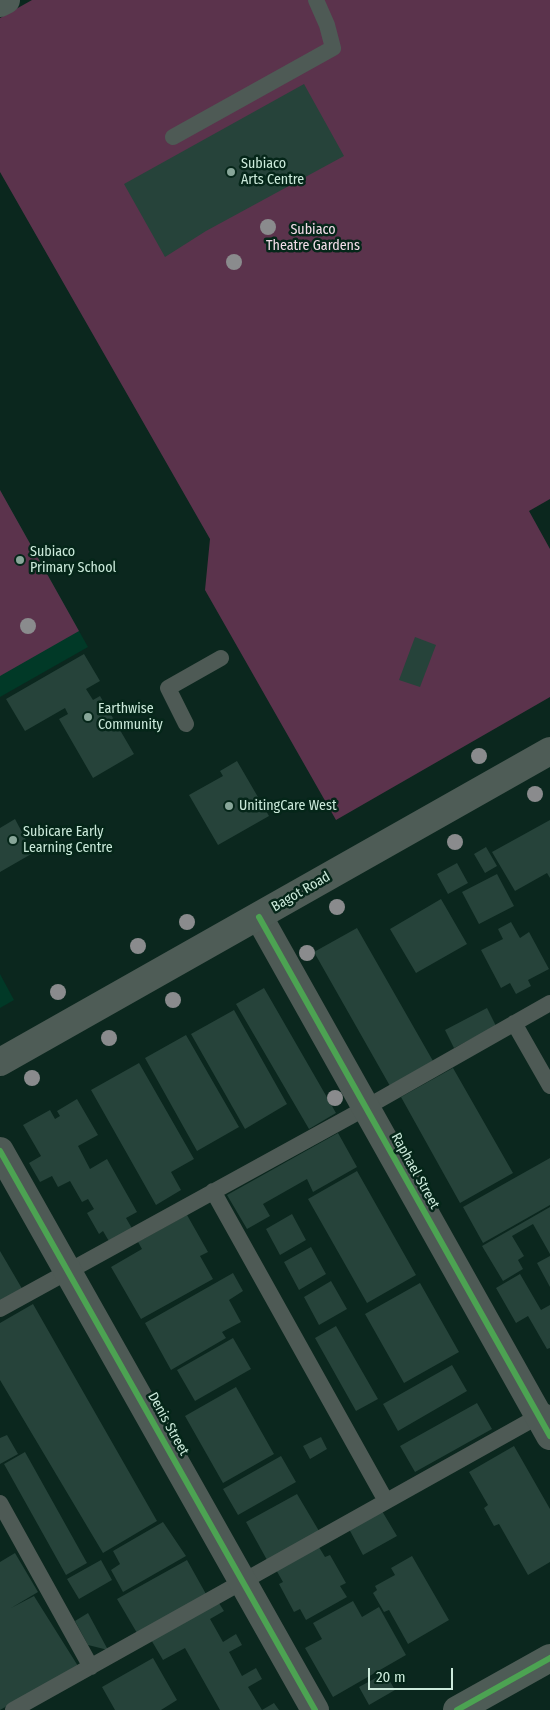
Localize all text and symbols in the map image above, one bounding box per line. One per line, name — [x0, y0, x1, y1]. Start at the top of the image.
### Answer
place label: Subiaco Arts Centre — [241, 156, 304, 188]
marker: Subiaco Arts Centre — [225, 166, 237, 178]
park label: Subiaco Theatre Gardens — [266, 222, 360, 254]
place label: Subiaco Primary School — [30, 544, 116, 576]
marker: Subiaco Primary School — [14, 554, 26, 566]
place label: Earthwise Community — [98, 701, 163, 734]
marker: Earthwise Community — [82, 711, 94, 723]
place label: UnitingCare West — [239, 798, 337, 814]
marker: UnitingCare West — [223, 800, 235, 812]
place label: Subicare Early Learning Centre — [23, 824, 113, 856]
marker: Subicare Early Learning Centre — [7, 834, 19, 846]
street label: Bagot Road — [269, 868, 333, 916]
street label: Raphael Street — [387, 1130, 443, 1212]
street label: Denis Street — [144, 1389, 192, 1459]
scale bar — [370, 1658, 455, 1690]
text: 20 m — [376, 1668, 406, 1686]

